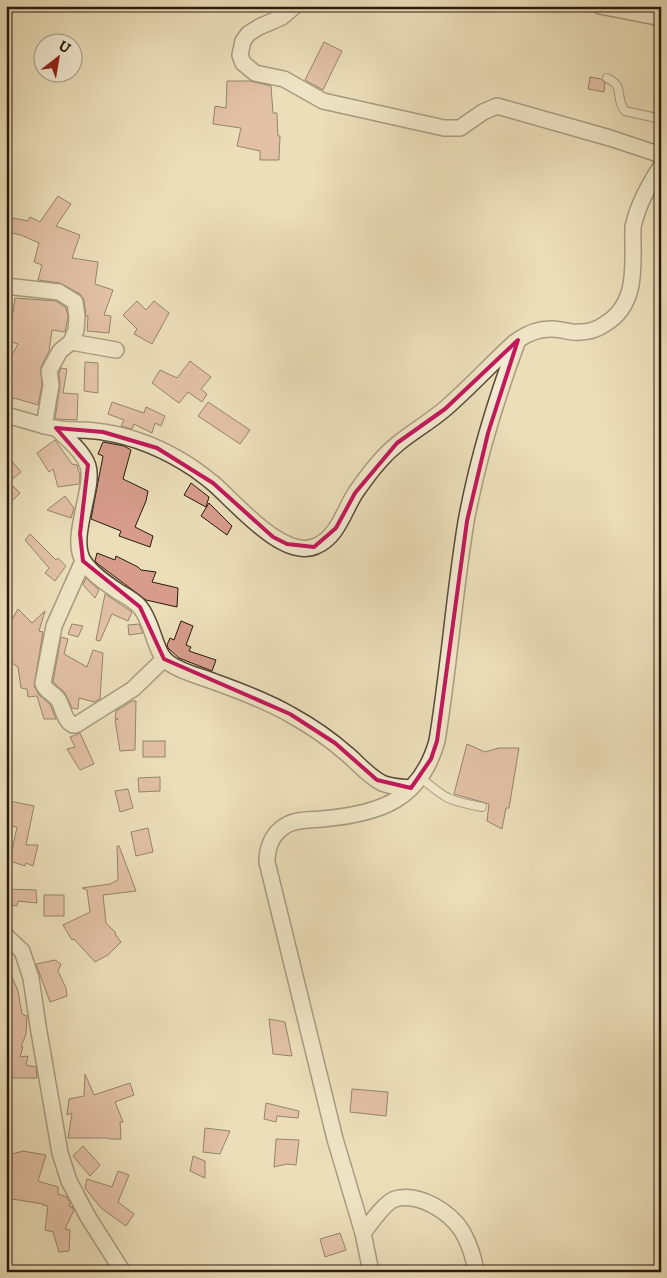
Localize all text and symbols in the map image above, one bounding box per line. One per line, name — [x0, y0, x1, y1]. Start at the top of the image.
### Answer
north arrow — [32, 32, 82, 82]
text: U — [55, 37, 74, 58]

